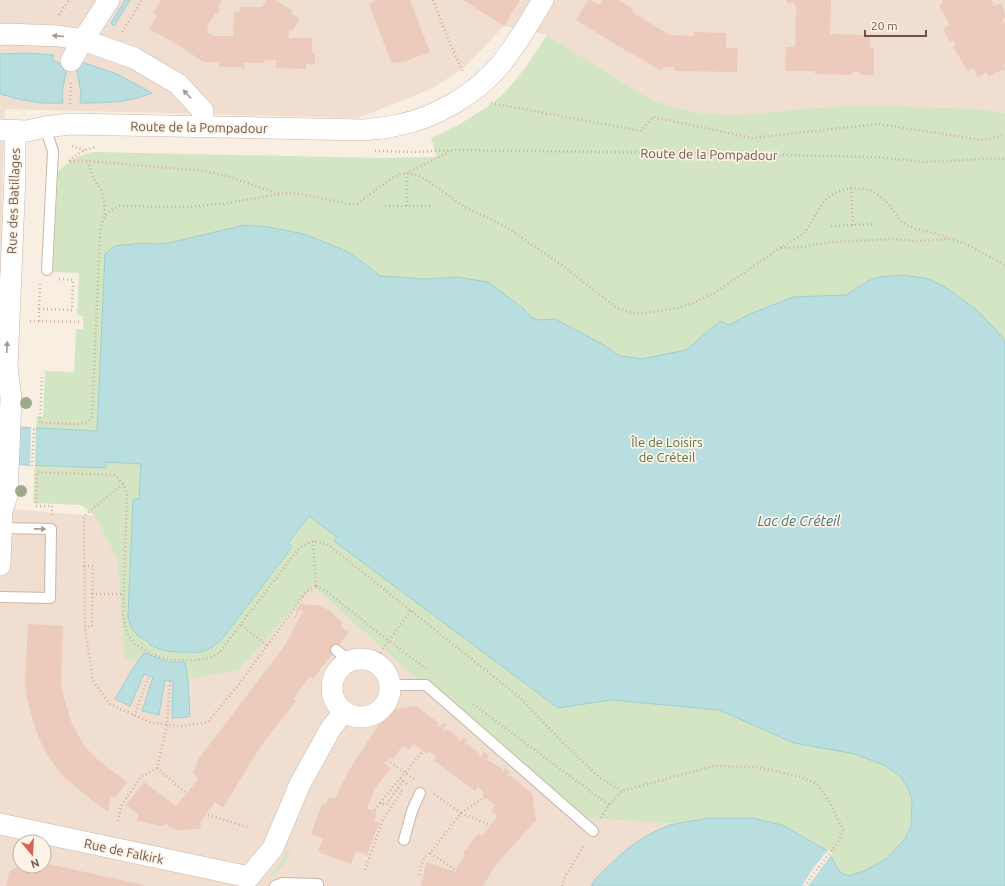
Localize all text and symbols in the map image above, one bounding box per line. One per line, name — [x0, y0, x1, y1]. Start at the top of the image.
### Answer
scale bar — [865, 12, 926, 38]
text: 20 m — [871, 19, 898, 32]
one-way arrow — [52, 33, 64, 40]
one-way arrow — [183, 89, 192, 99]
street label: Route de la Pompadour — [130, 119, 268, 135]
street label: Route de la Pompadour — [640, 146, 778, 162]
street label: Rue des Batillages — [4, 147, 22, 254]
one-way arrow — [4, 341, 11, 353]
park label: Île de Loisirs de Créteil — [630, 435, 703, 464]
water label: Lac de Créteil — [758, 513, 840, 529]
one-way arrow — [34, 525, 46, 532]
north arrow — [12, 834, 52, 874]
street label: Rue de Falkirk — [83, 836, 166, 866]
text: N — [29, 857, 41, 870]

